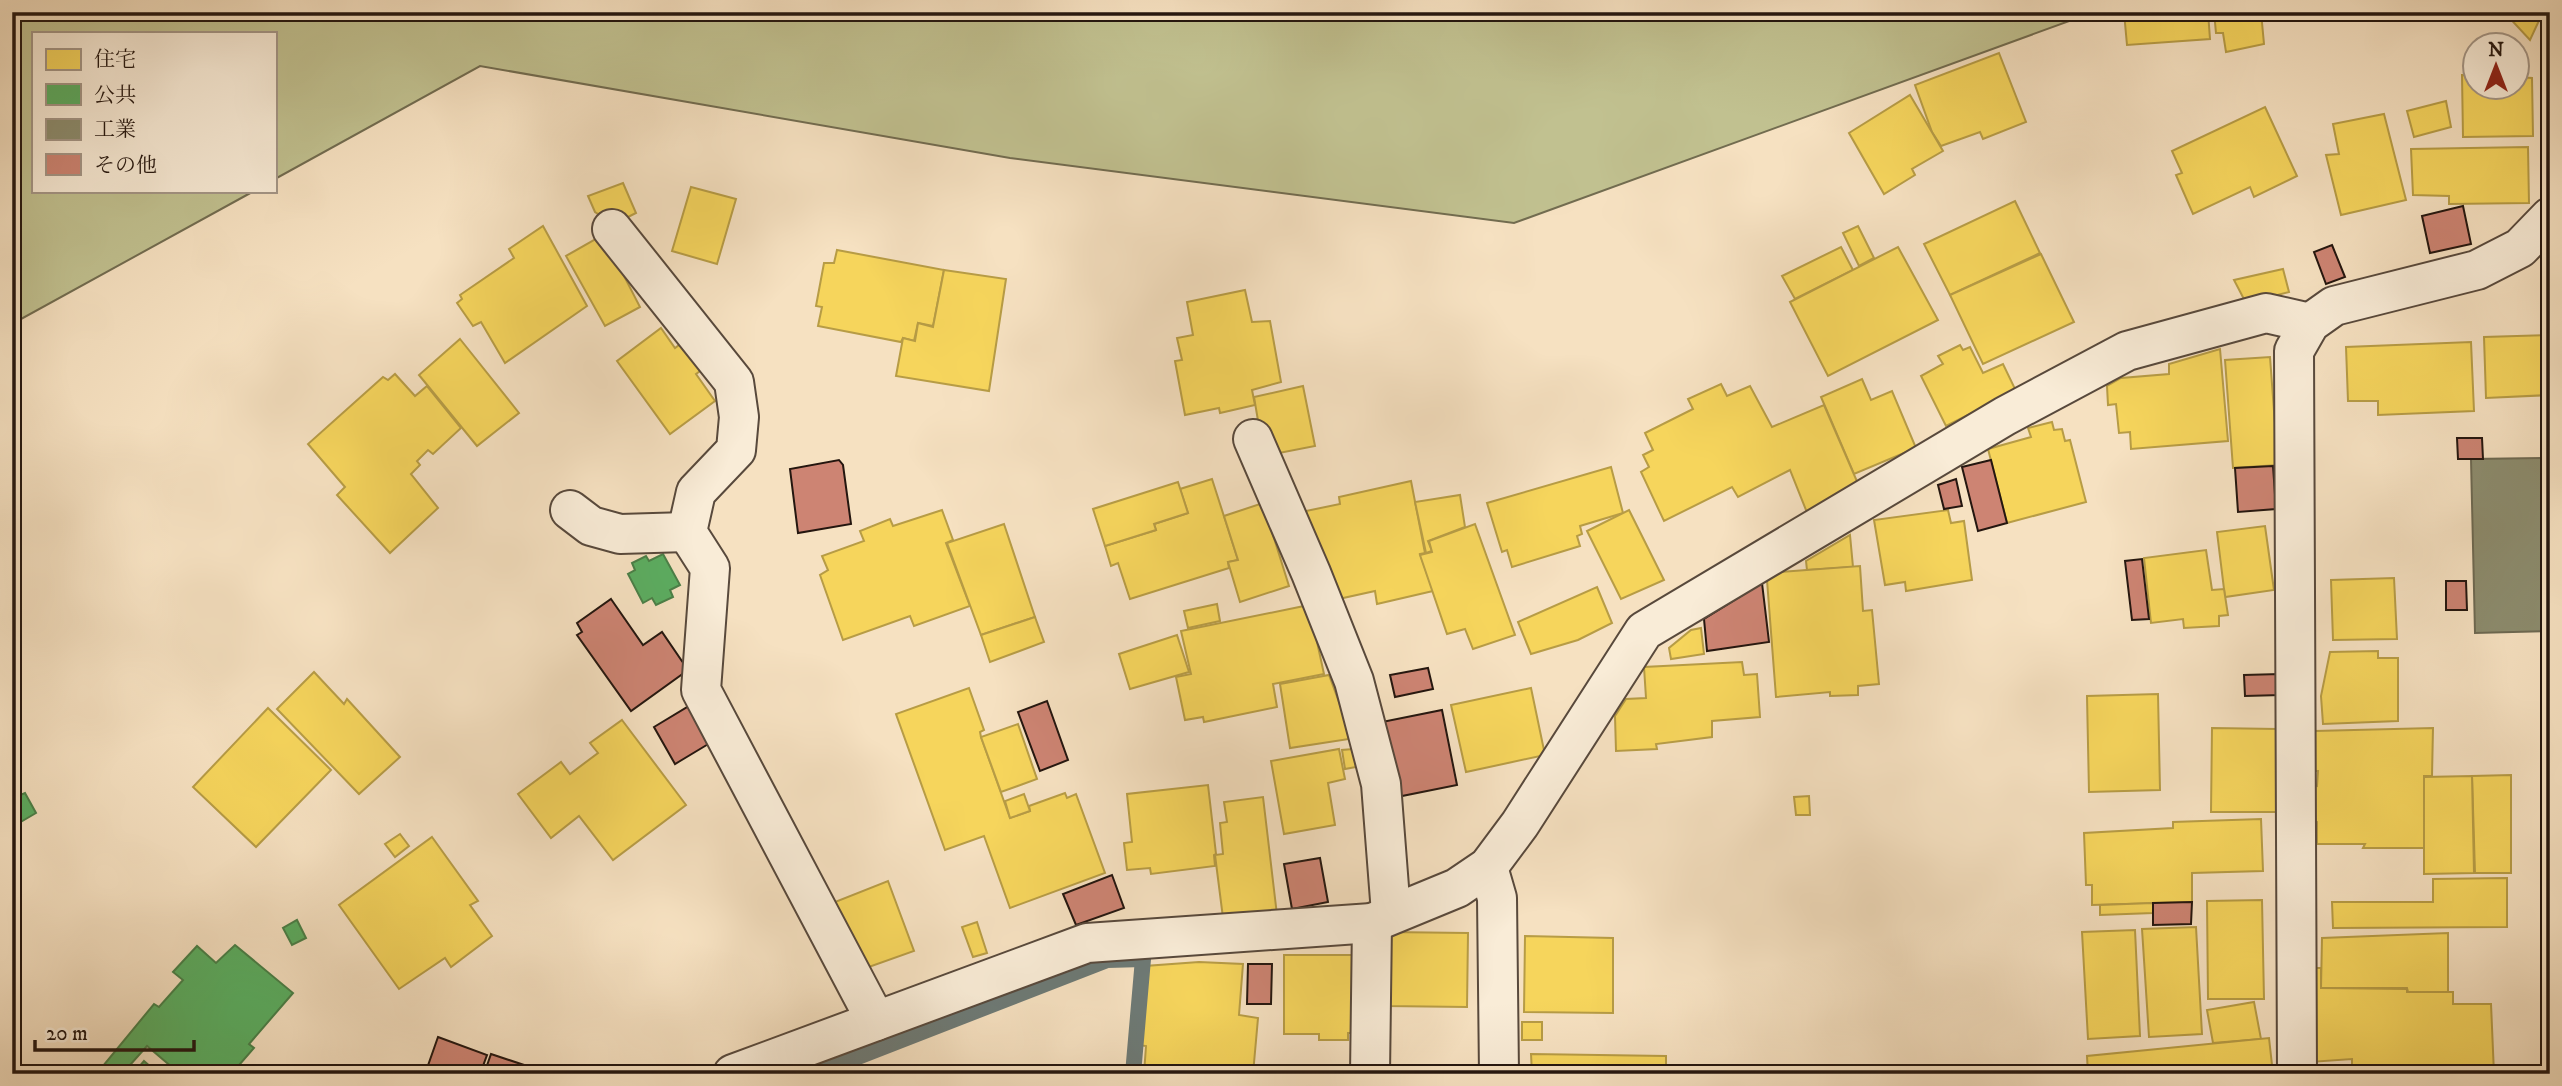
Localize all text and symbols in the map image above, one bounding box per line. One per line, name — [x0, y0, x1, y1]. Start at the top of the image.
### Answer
legend — [32, 32, 276, 192]
north arrow — [2460, 32, 2530, 102]
text: N — [2488, 39, 2504, 62]
text: 住宅 — [94, 47, 136, 73]
text: 公共 — [94, 83, 136, 109]
text: 工業 — [94, 117, 136, 143]
text: その他 — [94, 153, 157, 179]
scale bar — [35, 1009, 194, 1053]
text: 20 m — [46, 1021, 88, 1047]

